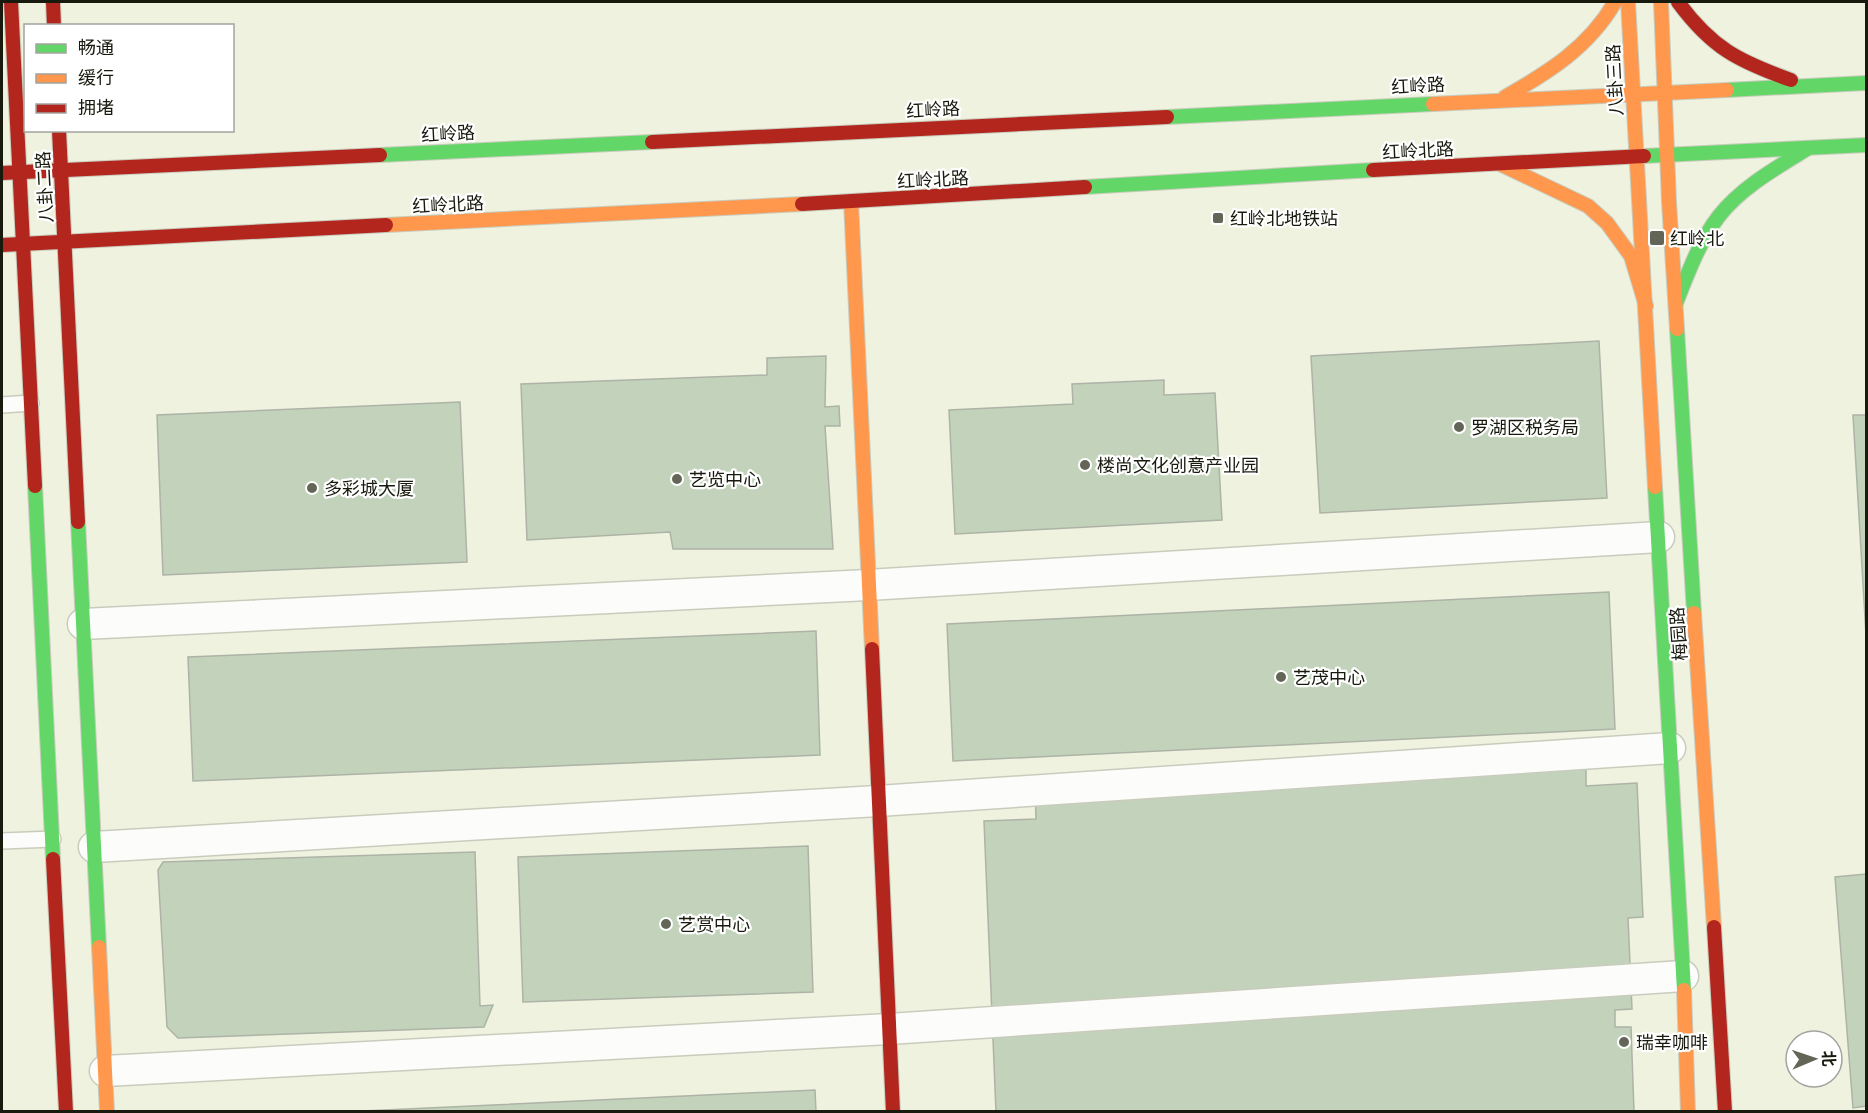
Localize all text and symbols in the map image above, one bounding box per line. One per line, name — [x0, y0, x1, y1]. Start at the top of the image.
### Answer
legend — [24, 24, 234, 132]
text: 畅通 — [78, 35, 114, 59]
street label: 八卦三路 — [1600, 43, 1628, 117]
text: 缓行 — [78, 65, 114, 89]
street label: 红岭路 — [1390, 72, 1446, 98]
text: 拥堵 — [78, 95, 114, 119]
street label: 红岭路 — [905, 96, 961, 122]
street label: 红岭路 — [420, 120, 476, 146]
street label: 红岭北路 — [1381, 136, 1455, 164]
street label: 八卦二路 — [30, 150, 58, 224]
street label: 红岭北路 — [896, 165, 970, 193]
street label: 红岭北路 — [411, 190, 485, 218]
place label: 红岭北地铁站 — [1230, 206, 1338, 230]
marker: 红岭北地铁站 — [1211, 211, 1225, 225]
place label: 红岭北 — [1670, 226, 1724, 250]
marker: 红岭北 — [1648, 229, 1666, 247]
place label: 罗湖区税务局 — [1471, 415, 1579, 439]
marker: 罗湖区税务局 — [1452, 420, 1466, 434]
place label: 楼尚文化创意产业园 — [1097, 453, 1259, 477]
marker: 楼尚文化创意产业园 — [1078, 458, 1092, 472]
place label: 艺览中心 — [689, 467, 761, 491]
marker: 艺览中心 — [670, 472, 684, 486]
place label: 多彩城大厦 — [324, 476, 414, 500]
marker: 多彩城大厦 — [305, 481, 319, 495]
street label: 梅园路 — [1664, 606, 1692, 662]
place label: 艺茂中心 — [1293, 665, 1365, 689]
marker: 艺茂中心 — [1274, 670, 1288, 684]
place label: 艺赏中心 — [678, 912, 750, 936]
marker: 艺赏中心 — [659, 917, 673, 931]
north arrow — [1784, 1029, 1844, 1089]
place label: 瑞幸咖啡 — [1636, 1030, 1708, 1054]
marker: 瑞幸咖啡 — [1617, 1035, 1631, 1049]
text: 北 — [1818, 1050, 1840, 1067]

